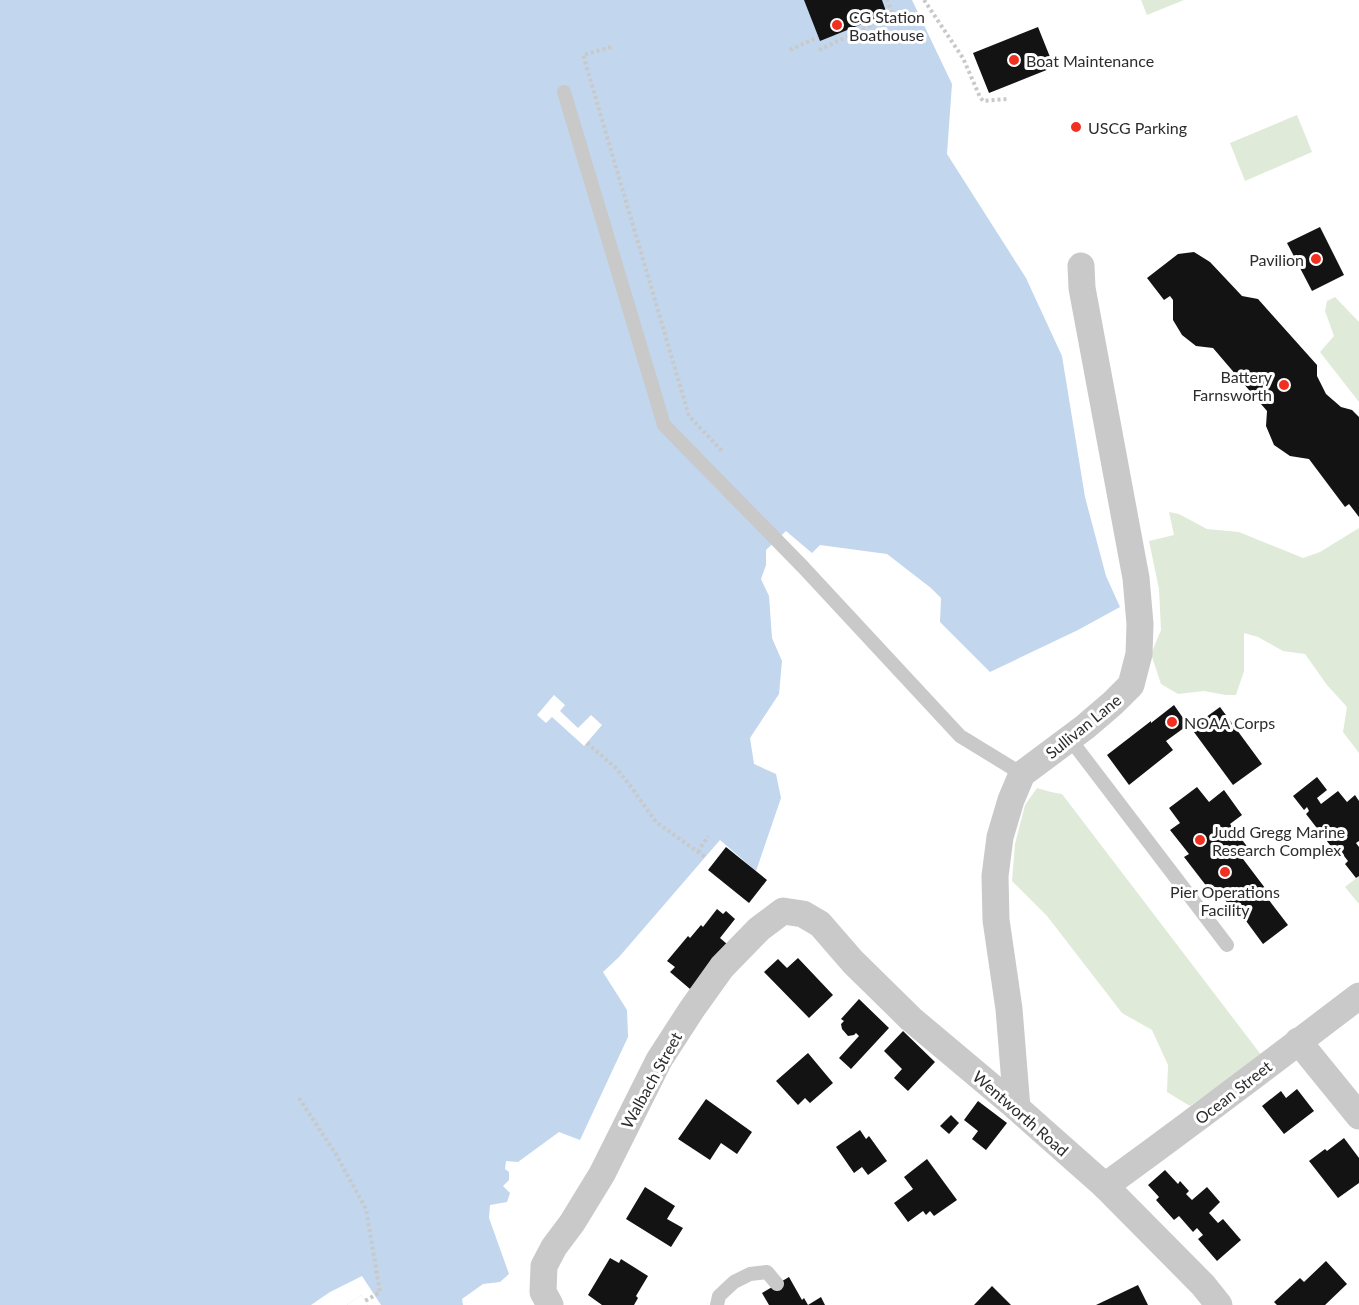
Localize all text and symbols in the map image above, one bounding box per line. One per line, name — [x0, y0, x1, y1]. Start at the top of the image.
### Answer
place label: CG Station Boathouse — [849, 7, 925, 44]
marker: CG Station Boathouse — [830, 18, 844, 32]
place label: Boat Maintenance — [1026, 51, 1154, 70]
marker: Boat Maintenance — [1007, 53, 1021, 67]
place label: USCG Parking — [1088, 118, 1187, 137]
marker: USCG Parking — [1069, 120, 1083, 134]
place label: Pavilion — [1249, 250, 1304, 269]
marker: Pavilion — [1309, 252, 1323, 266]
place label: Battery Farnsworth — [1192, 367, 1273, 404]
marker: Battery Farnsworth — [1277, 378, 1291, 392]
street label: Sullivan Lane — [1041, 690, 1125, 762]
place label: NOAA Corps — [1184, 713, 1275, 732]
marker: NOAA Corps — [1165, 715, 1179, 729]
place label: Judd Gregg Marine Research Complex — [1212, 822, 1345, 859]
marker: Judd Gregg Marine Research Complex — [1193, 833, 1207, 847]
marker: Pier Operations Facility — [1218, 865, 1232, 879]
place label: Pier Operations Facility — [1170, 882, 1280, 919]
street label: Walbach Street — [617, 1028, 685, 1131]
street label: Ocean Street — [1191, 1056, 1275, 1128]
street label: Wentworth Road — [969, 1066, 1073, 1160]

